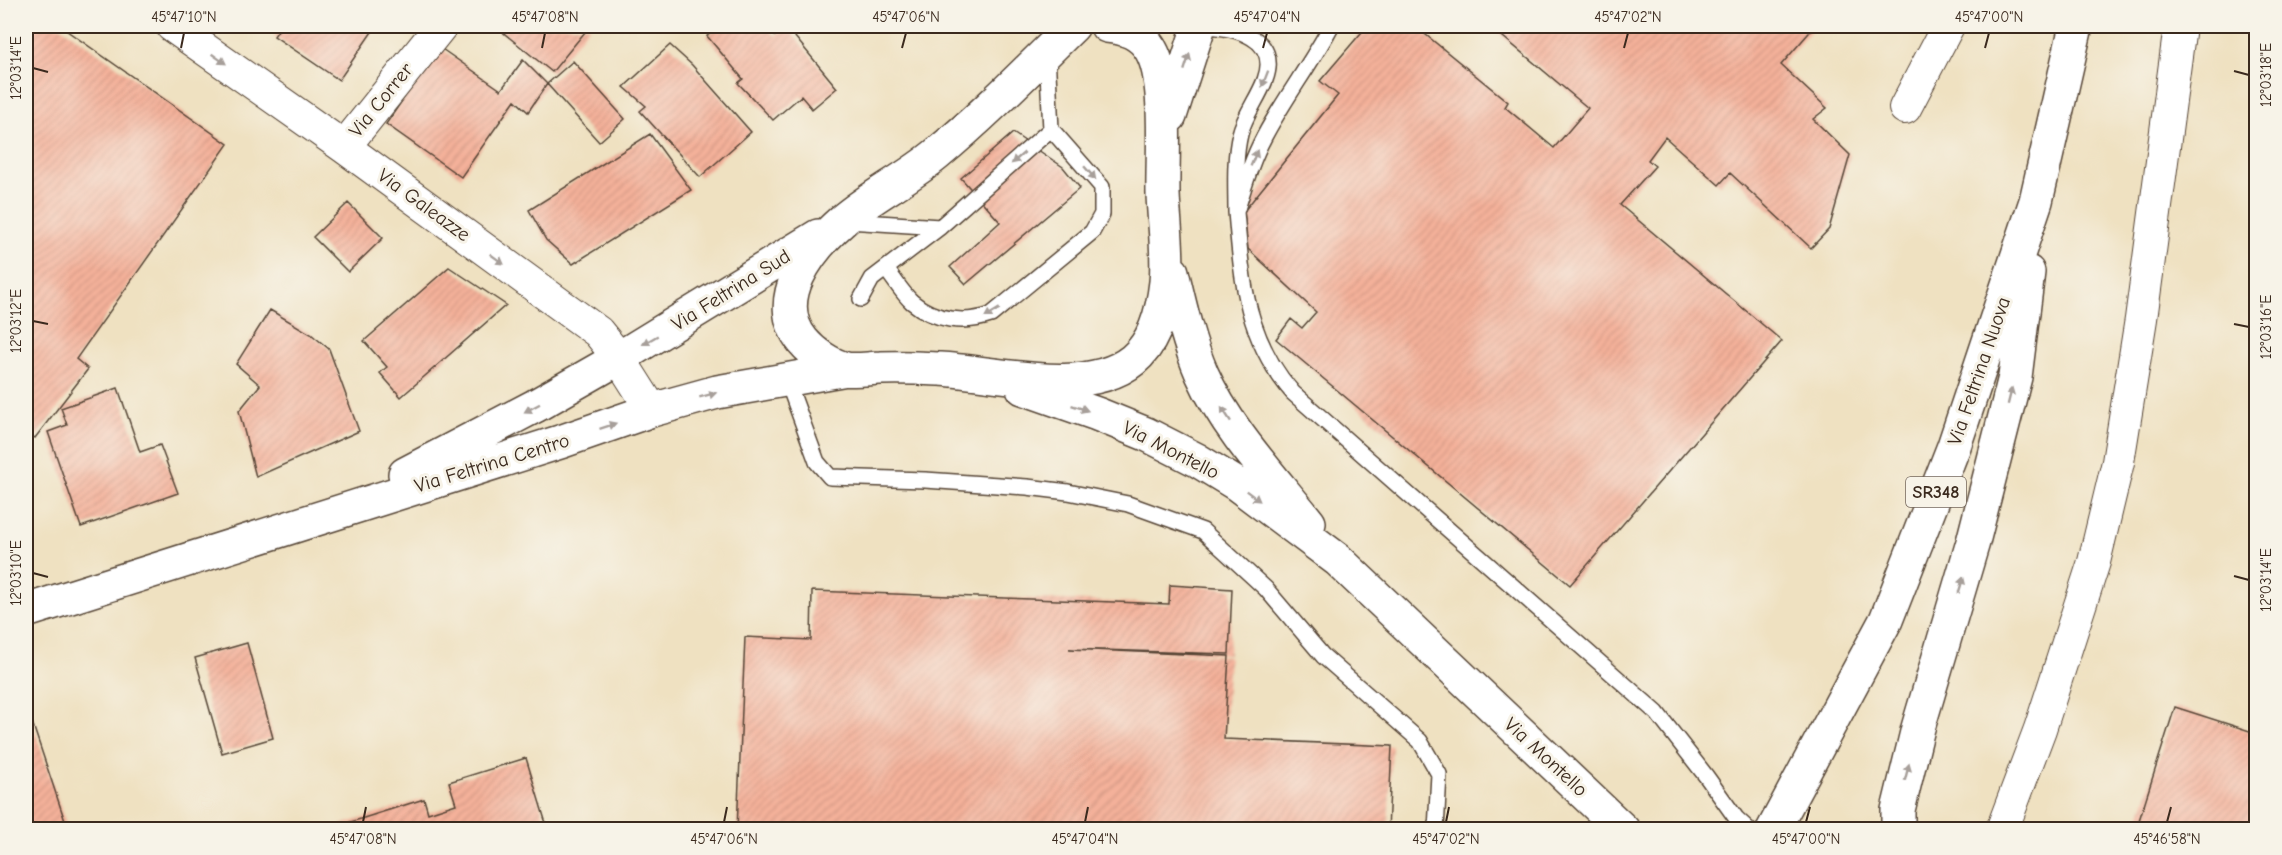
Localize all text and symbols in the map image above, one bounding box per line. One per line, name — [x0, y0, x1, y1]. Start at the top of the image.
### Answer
text: 45°47'10"N — [151, 8, 217, 26]
text: 45°47'08"N — [511, 8, 579, 26]
text: 45°47'06"N — [872, 8, 940, 26]
text: 45°47'04"N — [1234, 8, 1300, 26]
text: 45°47'02"N — [1594, 8, 1662, 26]
text: 45°47'00"N — [1955, 8, 2023, 26]
text: 12°03'14"E — [7, 36, 25, 100]
text: 12°03'18"E — [2257, 43, 2275, 107]
one-way arrow — [211, 53, 227, 65]
one-way arrow — [1183, 53, 1192, 71]
street label: Via Correr — [344, 58, 418, 142]
one-way arrow — [1259, 70, 1269, 88]
one-way arrow — [1249, 149, 1259, 167]
one-way arrow — [1011, 151, 1026, 164]
street label: Via Galeazze — [373, 164, 475, 246]
one-way arrow — [1083, 165, 1096, 180]
street label: Via Feltrina Sud — [668, 244, 794, 336]
one-way arrow — [490, 252, 505, 264]
text: 12°03'12"E — [7, 289, 25, 353]
street label: Via Feltrina Nuova — [1943, 294, 2015, 448]
text: 12°03'16"E — [2257, 295, 2275, 359]
one-way arrow — [983, 308, 1000, 318]
one-way arrow — [641, 335, 658, 345]
one-way arrow — [2005, 387, 2015, 405]
one-way arrow — [699, 390, 717, 399]
one-way arrow — [523, 403, 540, 413]
one-way arrow — [1071, 403, 1089, 413]
one-way arrow — [1220, 406, 1231, 422]
street label: Via Montello — [1119, 416, 1223, 484]
one-way arrow — [599, 420, 617, 430]
street label: Via Feltrina Centro — [412, 429, 572, 497]
road number: SR348 — [1906, 477, 1966, 507]
one-way arrow — [1244, 490, 1260, 502]
text: 12°03'10"E — [7, 540, 25, 606]
text: 12°03'14"E — [2257, 548, 2275, 612]
one-way arrow — [1957, 576, 1966, 594]
street label: Via Montello — [1500, 713, 1592, 801]
one-way arrow — [1903, 763, 1913, 781]
text: 45°47'08"N — [329, 830, 397, 848]
text: 45°47'06"N — [690, 830, 758, 848]
text: 45°47'04"N — [1052, 830, 1118, 848]
text: 45°47'02"N — [1412, 830, 1480, 848]
text: 45°47'00"N — [1772, 830, 1840, 848]
text: 45°46'58"N — [2133, 830, 2201, 848]

